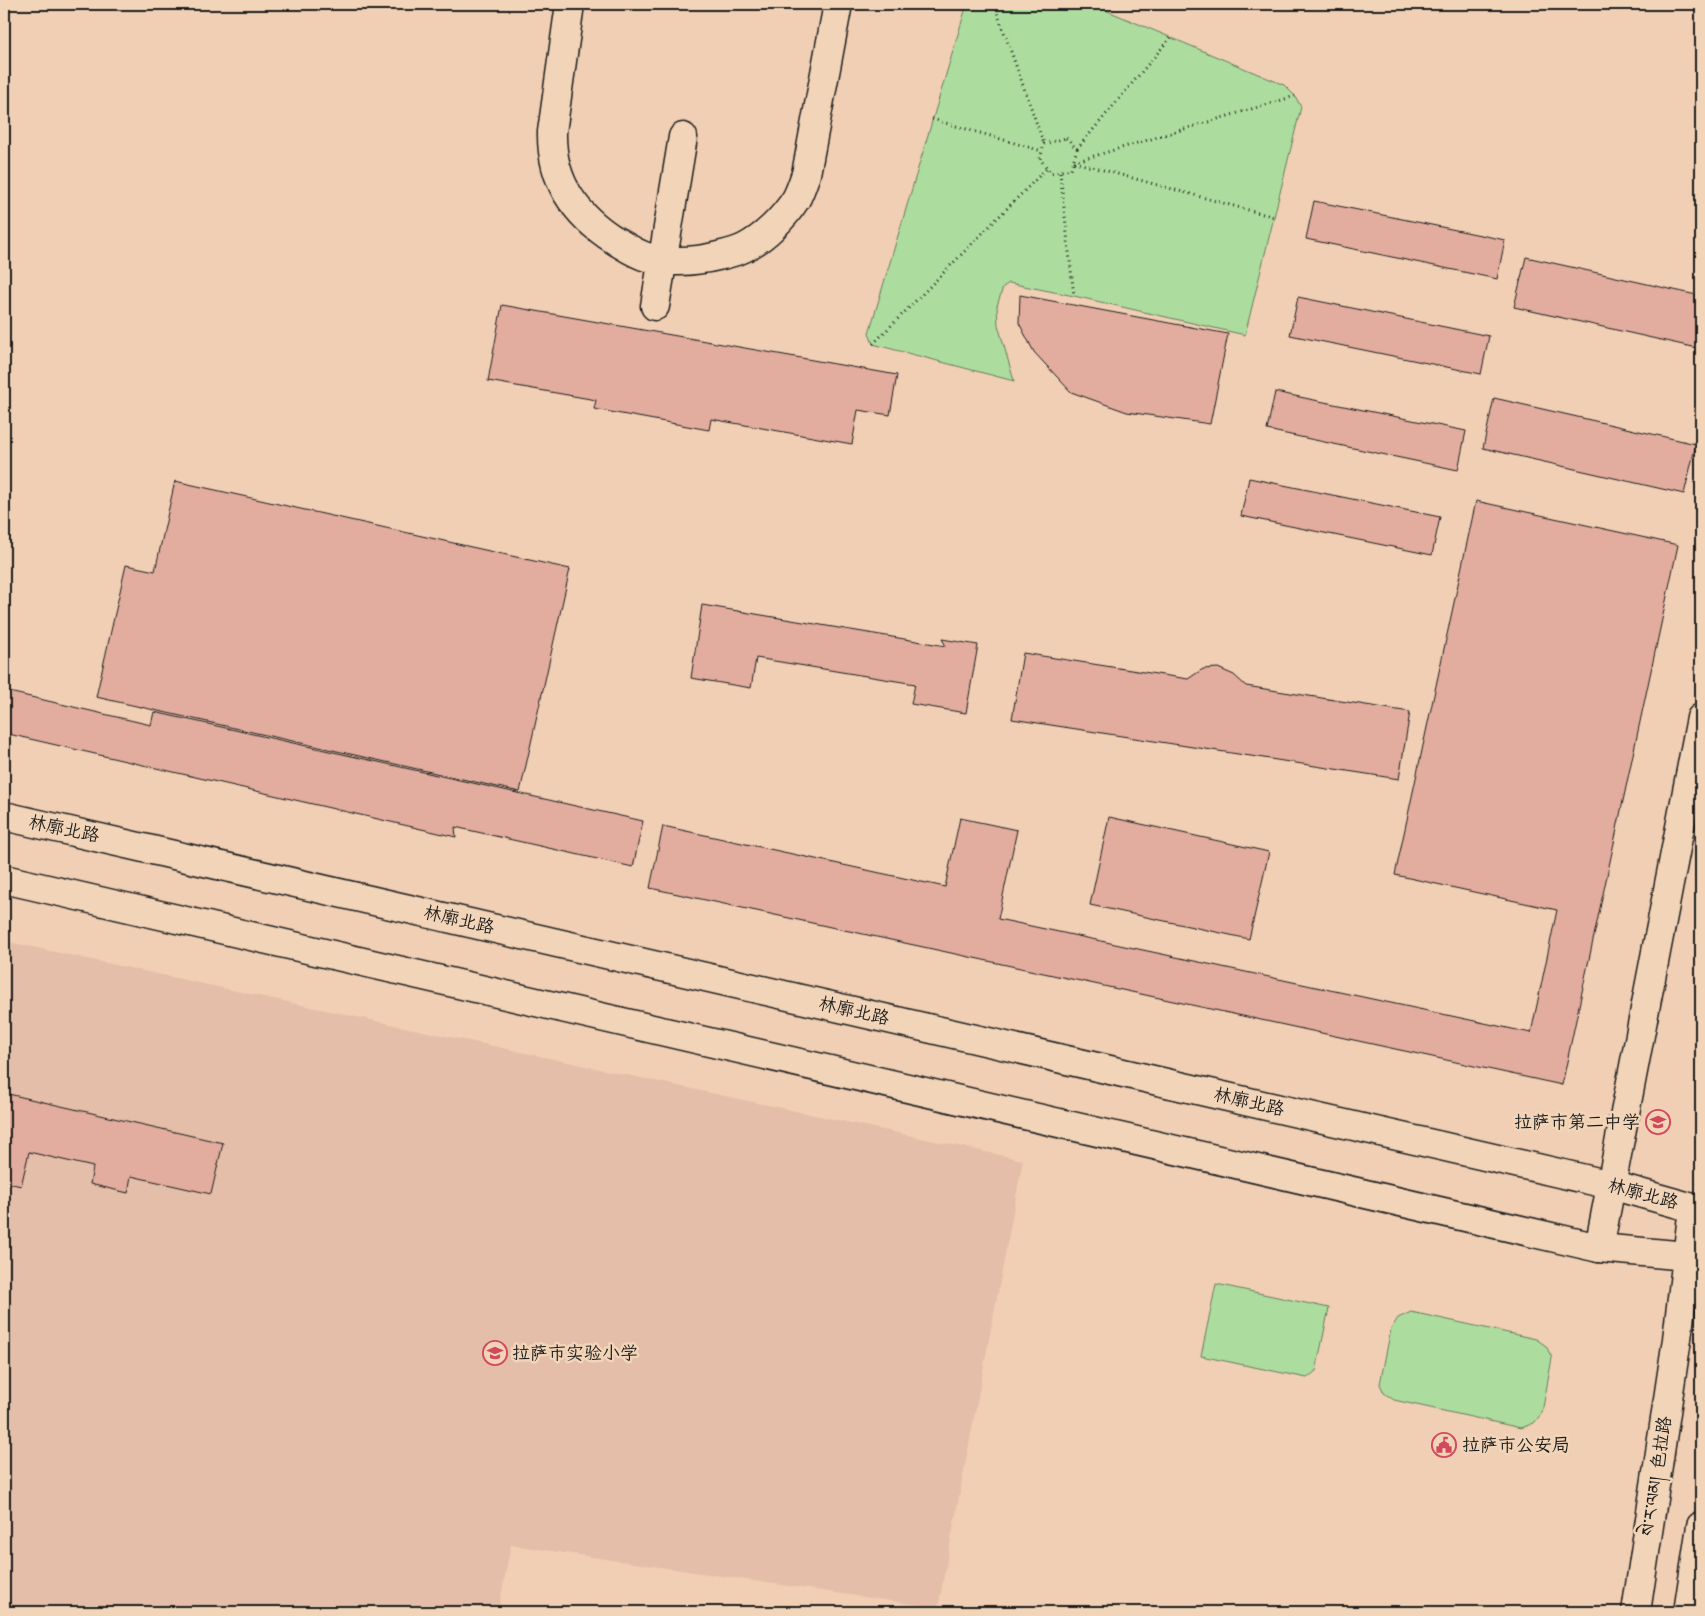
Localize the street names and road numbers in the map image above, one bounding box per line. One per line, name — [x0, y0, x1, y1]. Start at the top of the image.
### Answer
street label: 林廓北路 — [26, 809, 102, 849]
street label: 林廓北路 — [421, 900, 497, 940]
street label: 林廓北路 — [816, 991, 892, 1031]
street label: 林廓北路 — [1211, 1082, 1287, 1122]
street label: 林廓北路 — [1605, 1173, 1681, 1215]
street label: སེ་ར་ལམ། 色拉路 — [1634, 1414, 1680, 1538]

